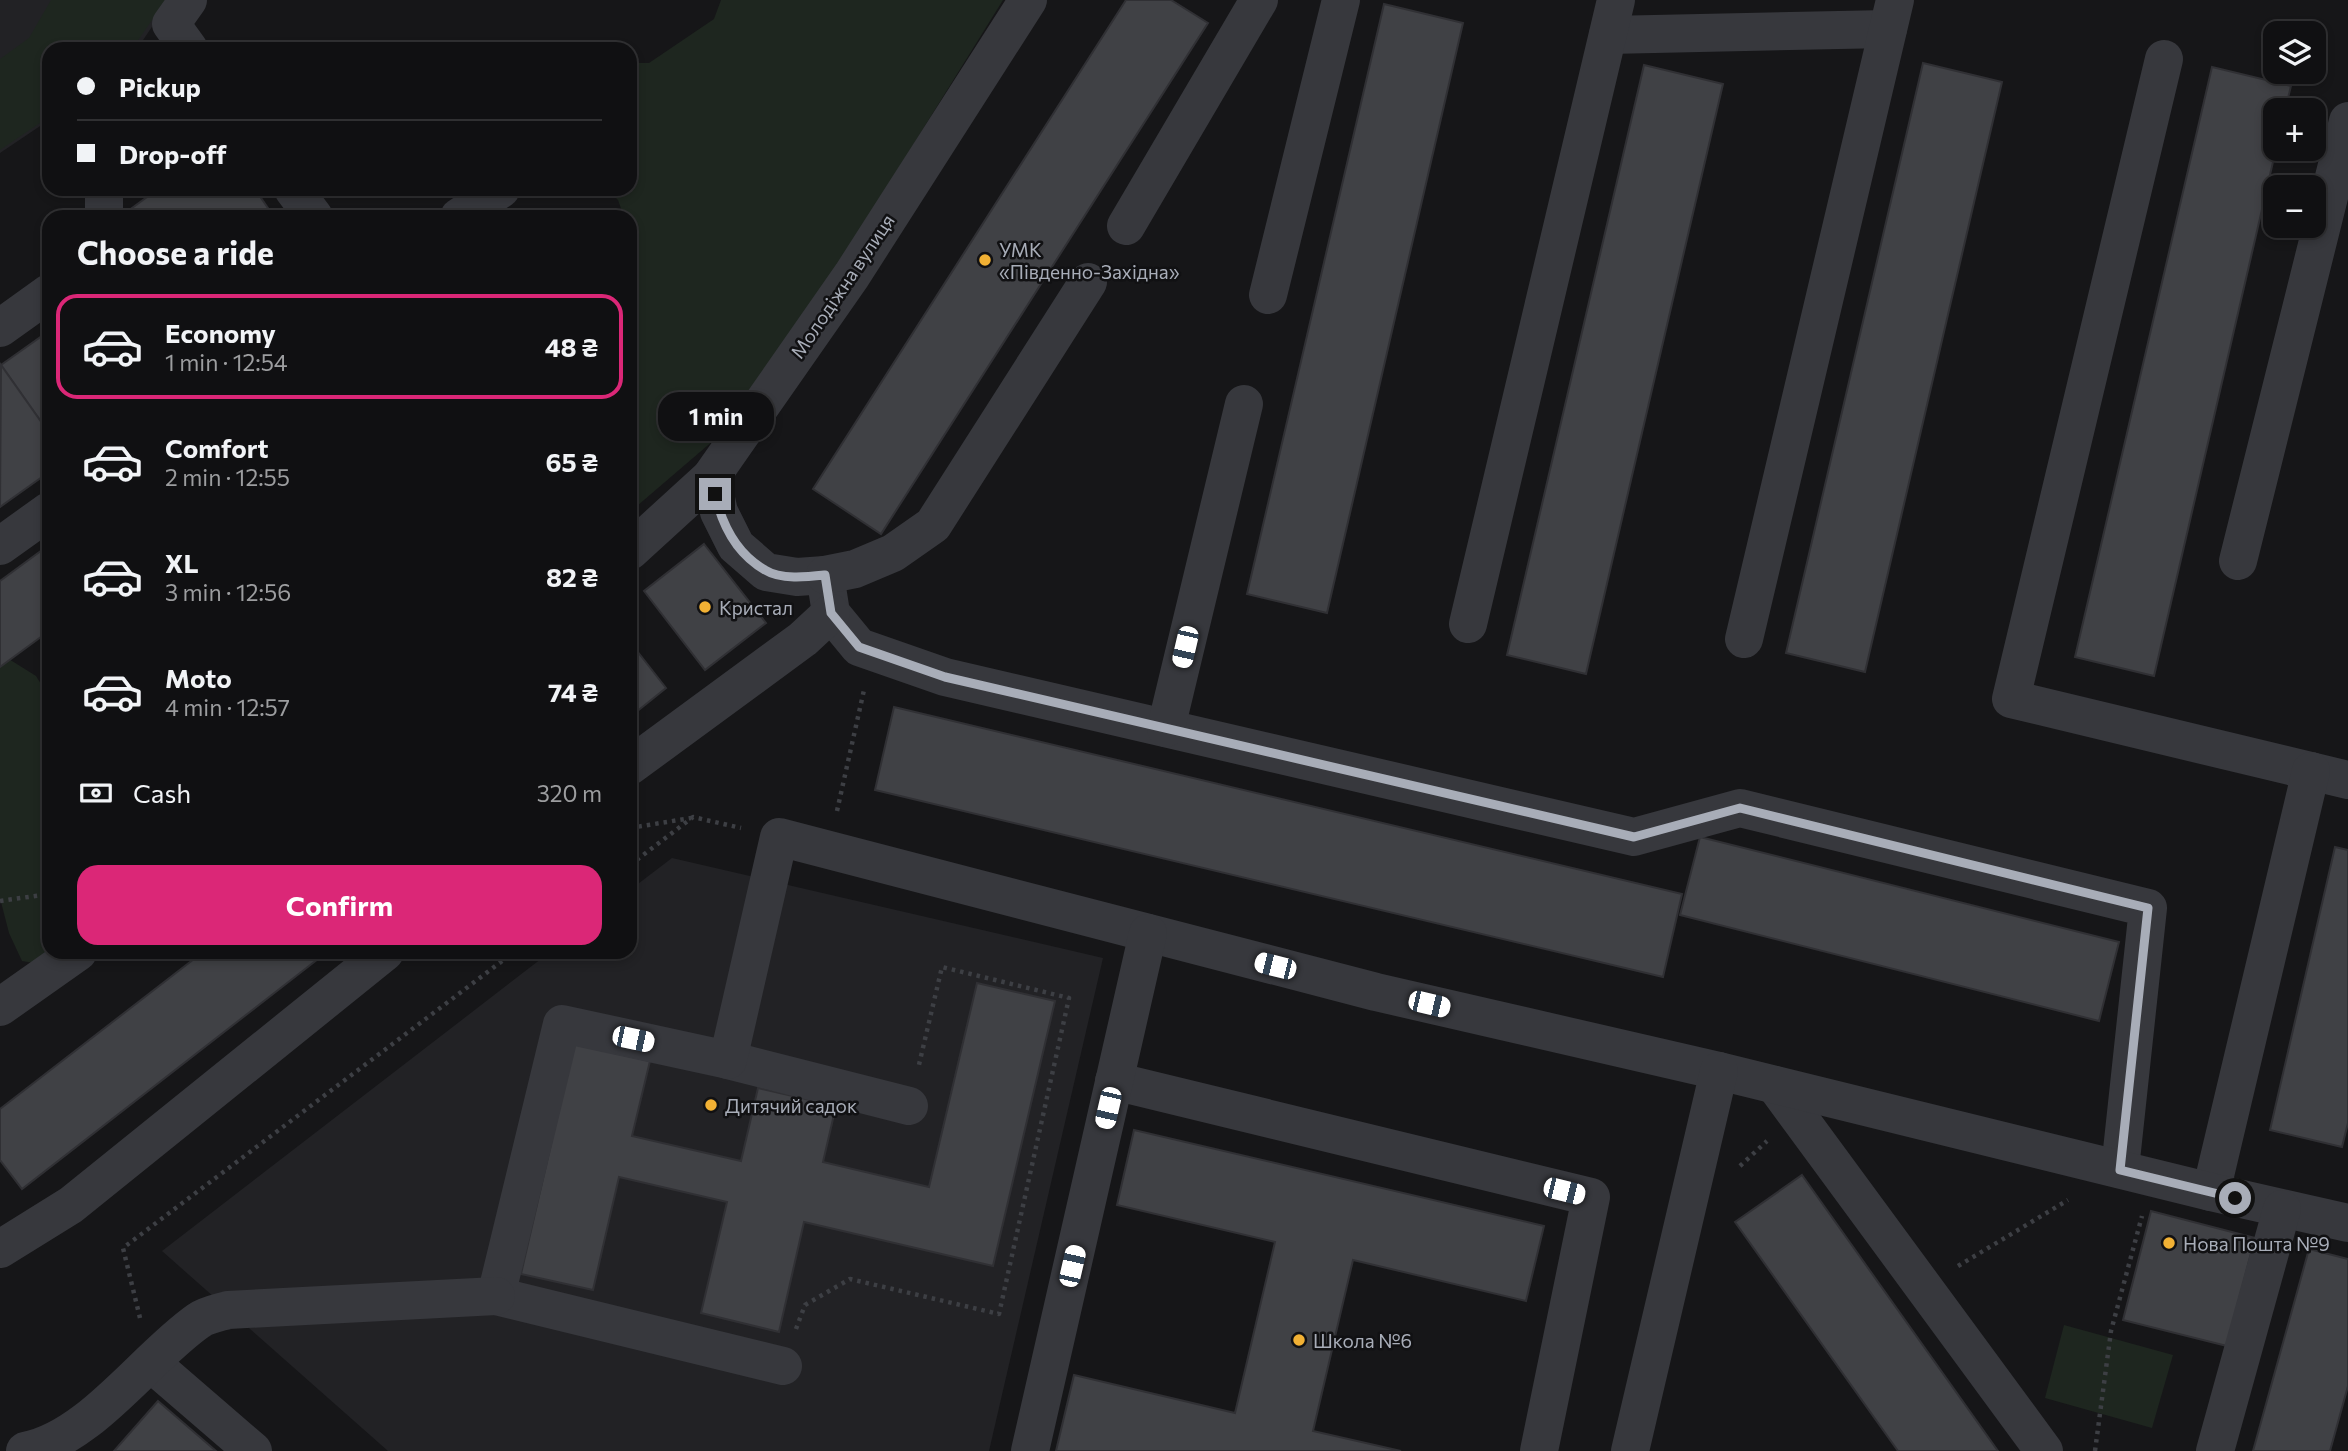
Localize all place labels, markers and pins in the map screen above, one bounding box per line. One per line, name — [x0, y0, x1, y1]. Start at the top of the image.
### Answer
place label: УМК «Південно-Західна» — [999, 238, 1180, 283]
marker: УМК «Південно-Західна» — [977, 252, 993, 268]
place label: Кристал — [719, 596, 793, 619]
marker: Кристал — [697, 599, 713, 615]
place label: Дитячий садок — [725, 1094, 857, 1117]
marker: Дитячий садок — [703, 1097, 719, 1113]
place label: Нова Пошта №9 — [2183, 1232, 2330, 1255]
marker: Нова Пошта №9 — [2161, 1235, 2177, 1251]
place label: Школа №6 — [1313, 1329, 1412, 1352]
marker: Школа №6 — [1291, 1332, 1307, 1348]

